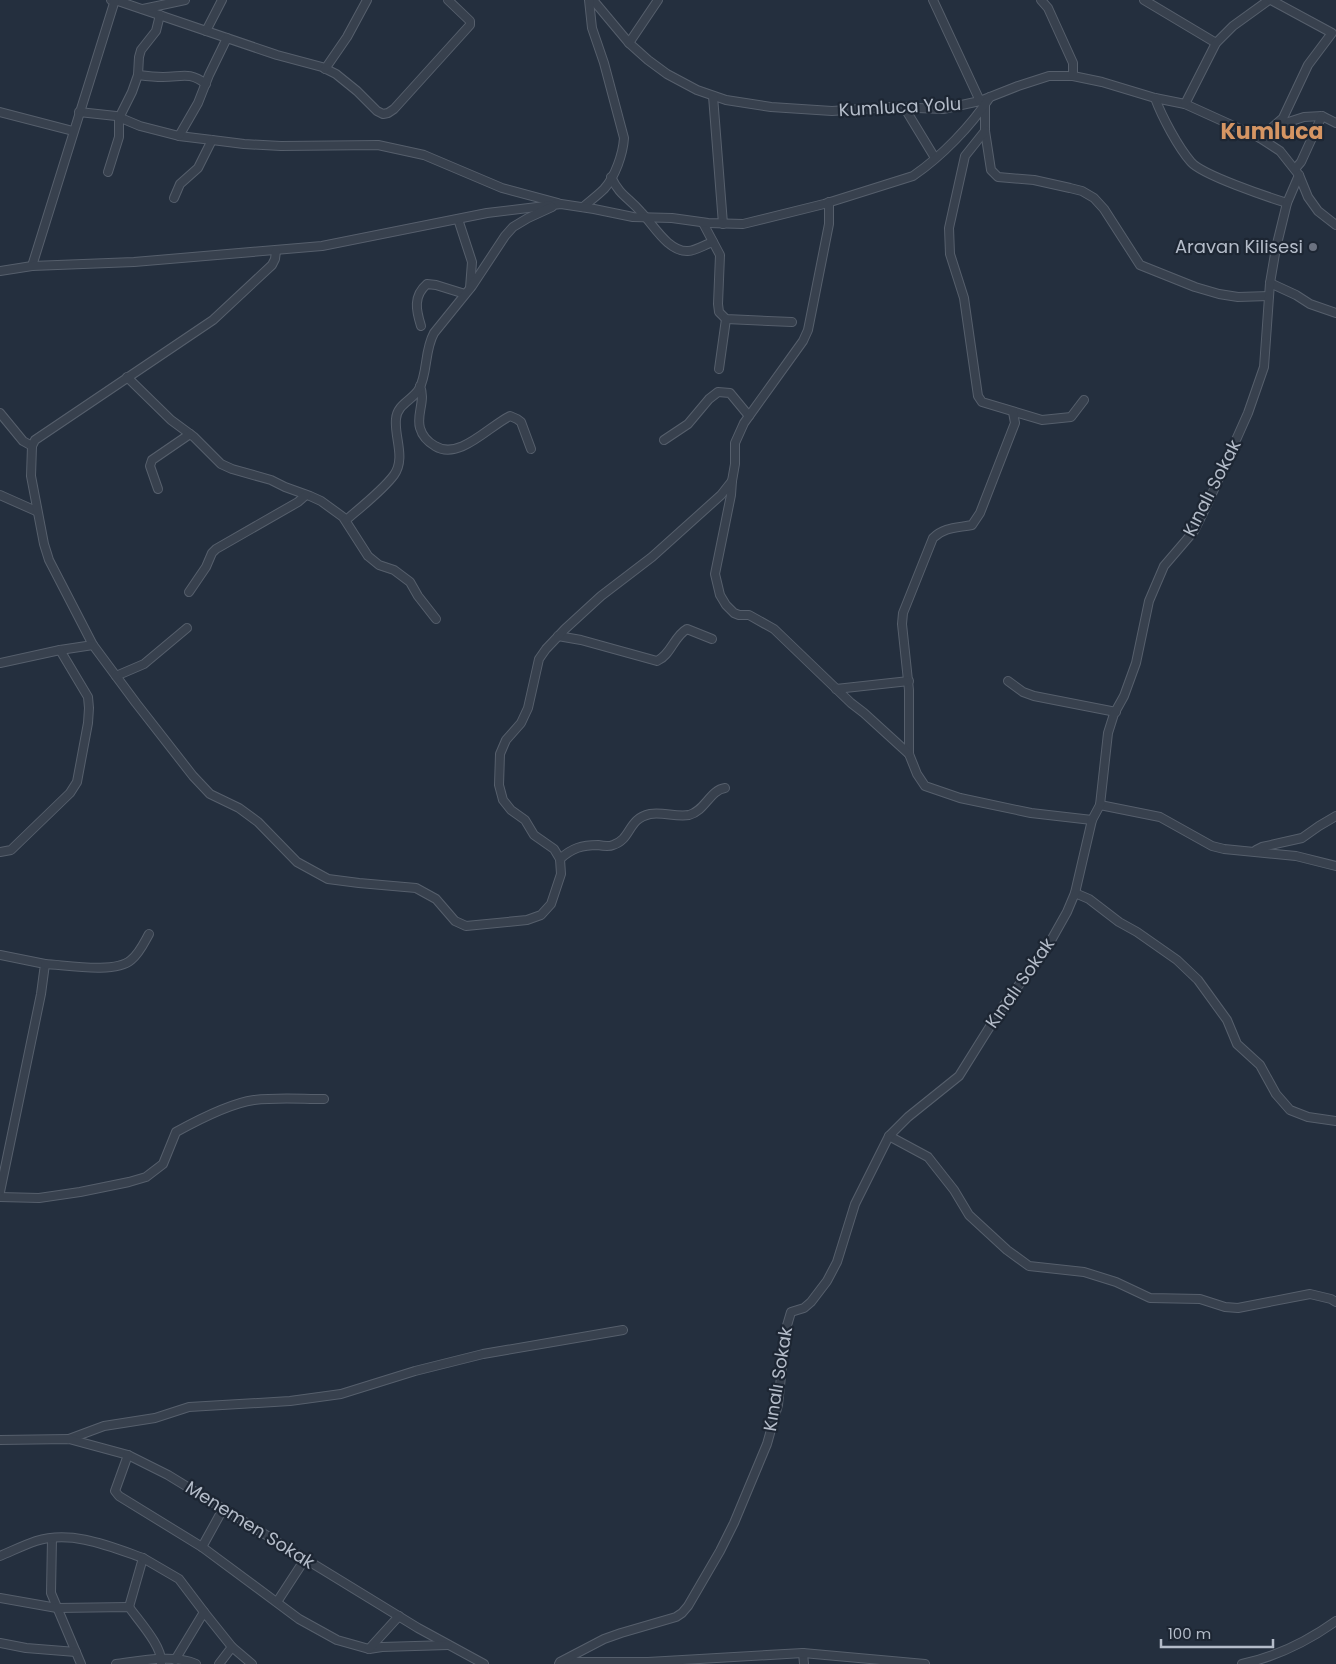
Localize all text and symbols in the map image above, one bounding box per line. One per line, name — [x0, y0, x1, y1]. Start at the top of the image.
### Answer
street label: Kumluca Yolu — [838, 91, 962, 122]
district label: Kumluca — [1220, 116, 1324, 147]
place label: Aravan Kilisesi — [1175, 234, 1303, 259]
marker: Aravan Kilisesi — [1307, 241, 1319, 253]
street label: Kınalı Sokak — [1177, 435, 1247, 540]
street label: Kınalı Sokak — [979, 932, 1060, 1033]
street label: Kınalı Sokak — [757, 1324, 798, 1433]
street label: Menemen Sokak — [181, 1475, 320, 1575]
scale bar — [1161, 1616, 1274, 1648]
text: 100 m — [1168, 1623, 1211, 1644]

